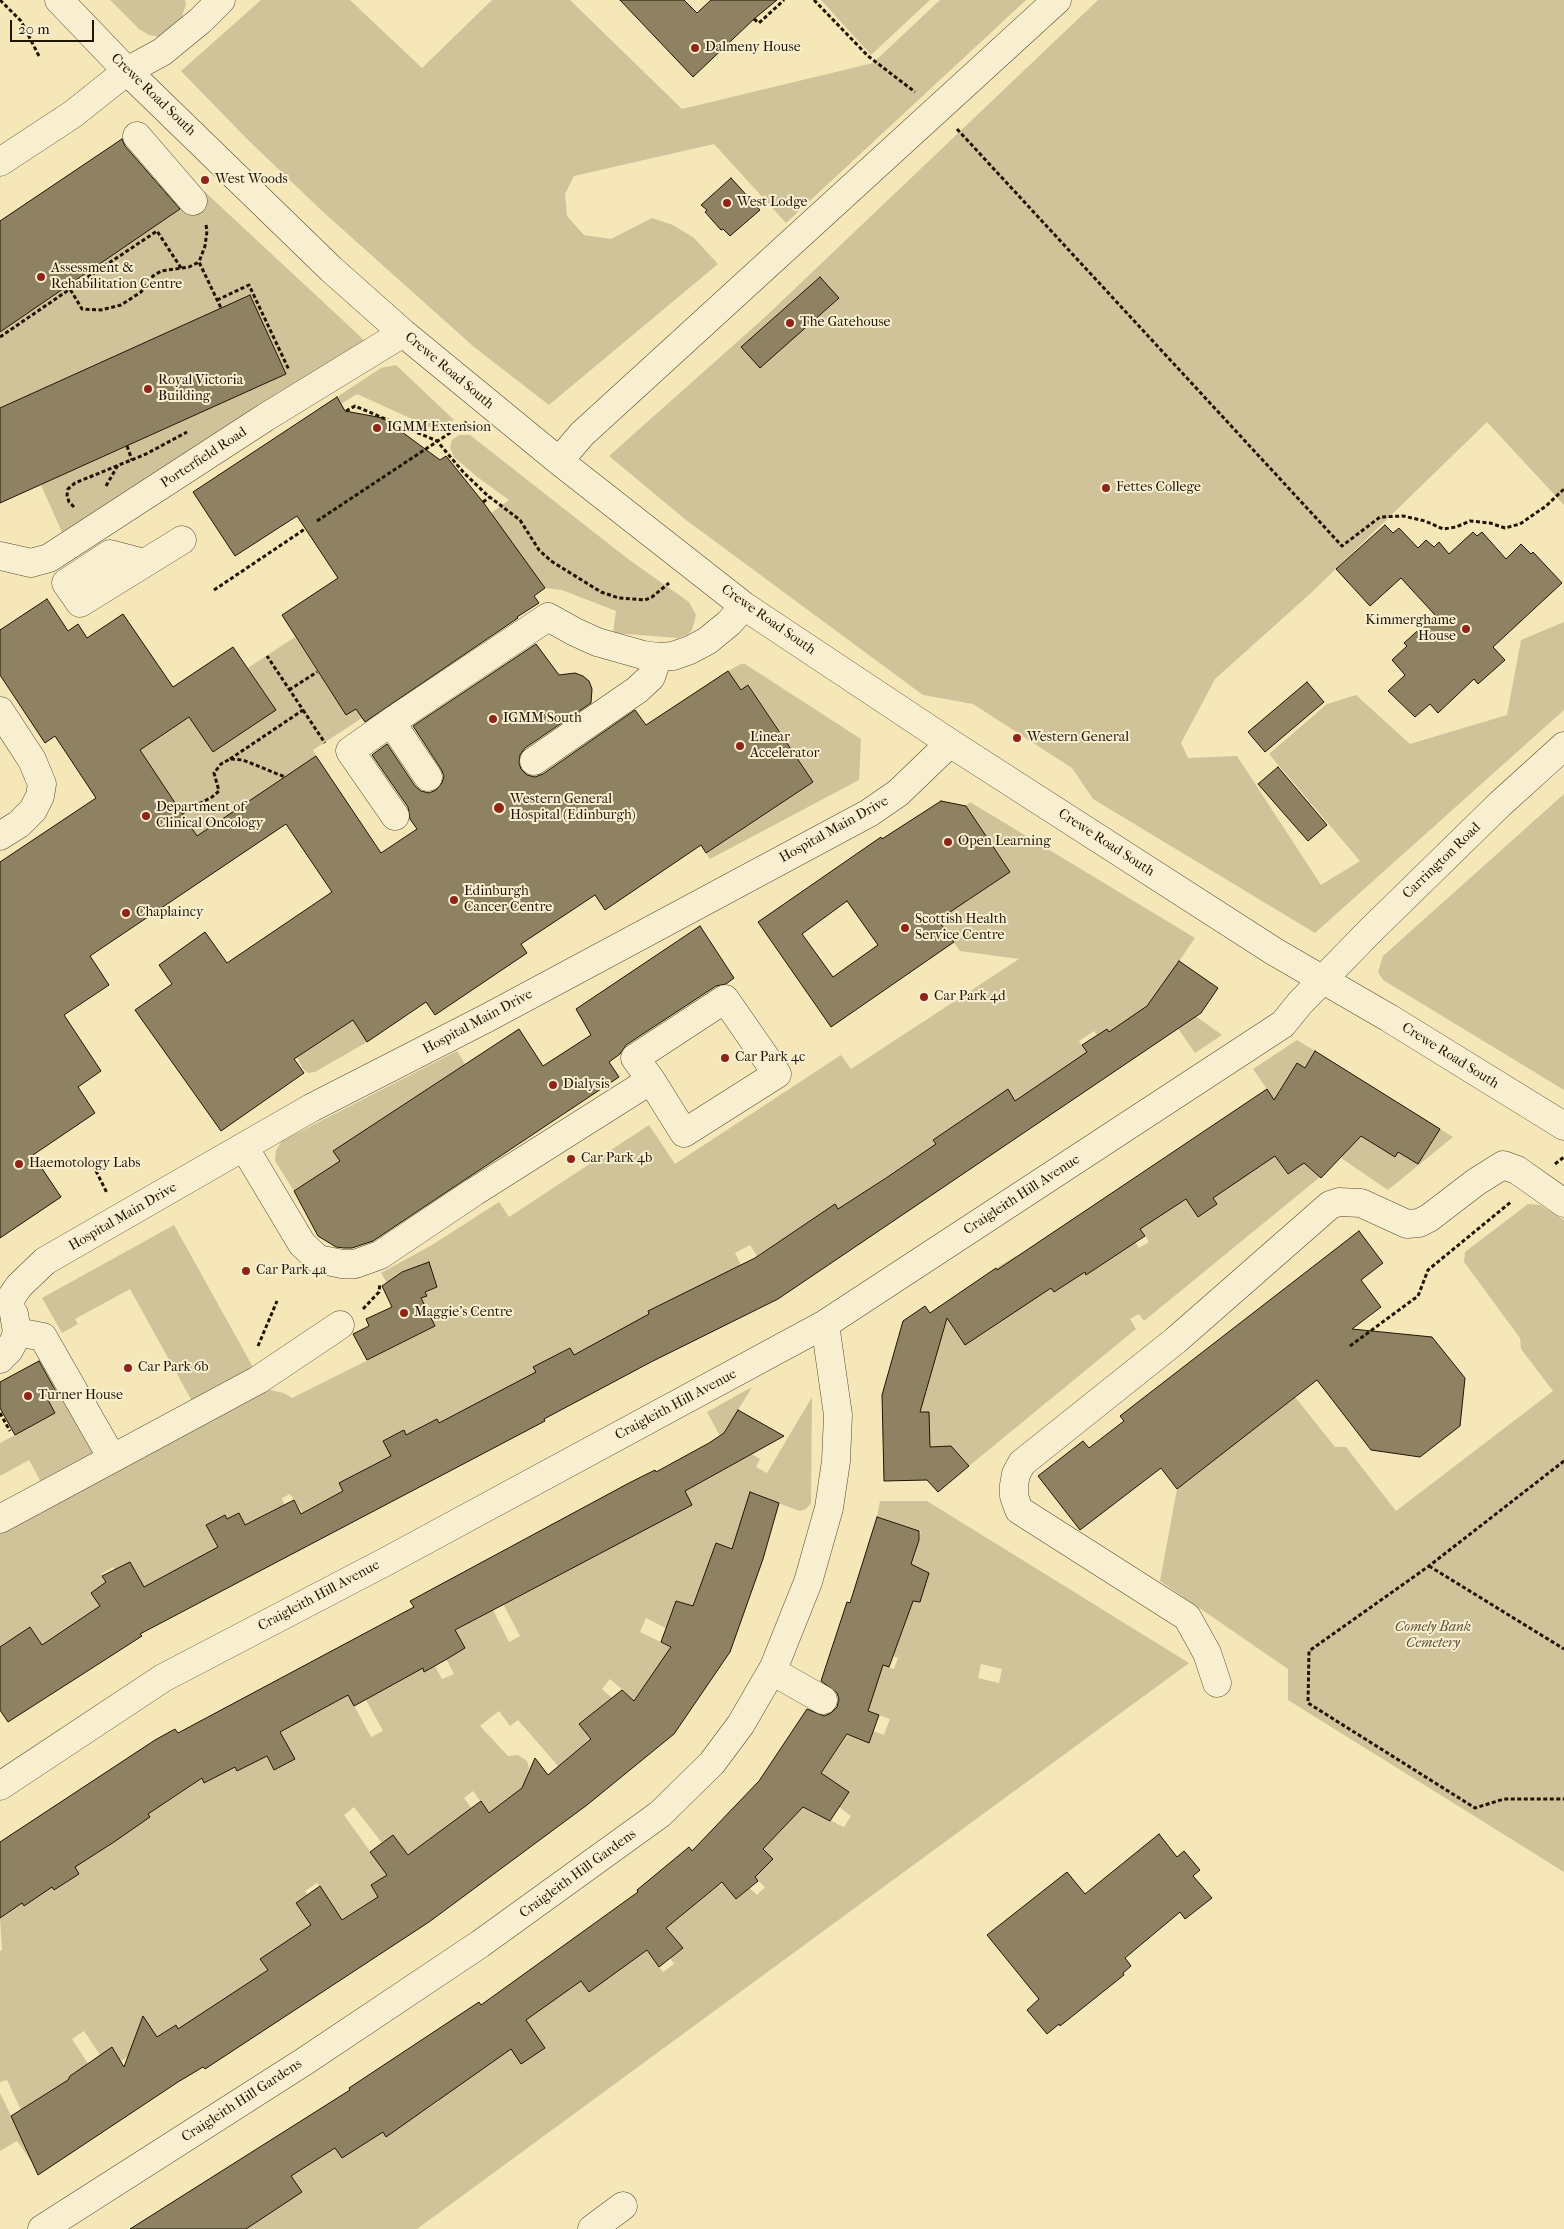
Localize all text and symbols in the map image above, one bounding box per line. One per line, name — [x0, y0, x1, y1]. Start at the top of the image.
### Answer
scale bar — [12, 10, 96, 42]
text: 20 m — [18, 20, 50, 38]
place label: Dalmeny House — [705, 40, 801, 56]
marker: Dalmeny House — [689, 42, 701, 54]
street label: Crewe Road South — [107, 50, 199, 140]
place label: West Woods — [215, 172, 288, 188]
marker: West Woods — [199, 174, 211, 186]
place label: West Lodge — [737, 195, 808, 211]
marker: West Lodge — [721, 197, 733, 209]
place label: Assessment & Rehabilitation Centre — [51, 261, 182, 294]
marker: Assessment & Rehabilitation Centre — [35, 271, 47, 283]
place label: The Gatehouse — [800, 315, 890, 331]
marker: The Gatehouse — [784, 317, 796, 329]
street label: Crewe Road South — [401, 329, 497, 413]
place label: Royal Victoria Building — [158, 373, 243, 406]
marker: Royal Victoria Building — [142, 383, 154, 395]
place label: IGMM Extension — [387, 420, 491, 436]
marker: IGMM Extension — [371, 422, 383, 434]
street label: Porterfield Road — [158, 424, 250, 492]
place label: Fettes College — [1116, 480, 1201, 496]
marker: Fettes College — [1100, 482, 1112, 494]
street label: Crewe Road South — [718, 581, 818, 659]
place label: Kimmerghame House — [1365, 613, 1456, 646]
marker: Kimmerghame House — [1460, 623, 1472, 635]
place label: IGMM South — [503, 711, 582, 727]
marker: IGMM South — [487, 713, 499, 725]
place label: Linear Accelerator — [750, 730, 819, 762]
place label: Western General — [1027, 730, 1129, 746]
marker: Western General — [1011, 732, 1023, 744]
marker: Linear Accelerator — [734, 740, 746, 752]
place label: Western General Hospital (Edinburgh) — [510, 792, 636, 824]
street label: Hospital Main Drive — [777, 793, 891, 867]
place label: Department of Clinical Oncology — [156, 800, 263, 832]
marker: Western General Hospital (Edinburgh) — [492, 801, 506, 815]
street label: Crewe Road South — [1055, 806, 1157, 880]
marker: Department of Clinical Oncology — [140, 810, 152, 822]
street label: Carrington Road — [1399, 820, 1485, 902]
place label: Open Learning — [958, 834, 1051, 850]
marker: Open Learning — [942, 836, 954, 848]
place label: Edinburgh Cancer Centre — [464, 884, 552, 916]
marker: Edinburgh Cancer Centre — [448, 894, 460, 906]
place label: Chaplaincy — [136, 905, 203, 921]
marker: Chaplaincy — [120, 907, 132, 919]
place label: Scottish Health Service Centre — [915, 912, 1006, 944]
marker: Scottish Health Service Centre — [899, 922, 911, 934]
street label: Hospital Main Drive — [420, 986, 536, 1058]
place label: Car Park 4d — [934, 989, 1006, 1005]
marker: Car Park 4d — [918, 991, 930, 1003]
street label: Crewe Road South — [1398, 1019, 1502, 1093]
place label: Car Park 4c — [735, 1050, 805, 1066]
marker: Car Park 4c — [719, 1052, 731, 1064]
place label: Dialysis — [563, 1077, 610, 1093]
marker: Dialysis — [547, 1079, 559, 1091]
place label: Car Park 4b — [581, 1151, 652, 1167]
street label: Craigleith Hill Avenue — [961, 1151, 1083, 1239]
marker: Car Park 4b — [565, 1153, 577, 1165]
place label: Haemotology Labs — [29, 1156, 140, 1172]
marker: Haemotology Labs — [13, 1158, 25, 1170]
street label: Hospital Main Drive — [66, 1179, 180, 1255]
place label: Car Park 4a — [256, 1263, 326, 1279]
marker: Car Park 4a — [240, 1265, 252, 1277]
place label: Maggie's Centre — [414, 1305, 513, 1321]
marker: Maggie's Centre — [398, 1307, 410, 1319]
place label: Car Park 6b — [138, 1360, 209, 1376]
marker: Car Park 6b — [122, 1362, 134, 1374]
street label: Craigleith Hill Avenue — [612, 1366, 740, 1444]
place label: Turner House — [38, 1388, 123, 1404]
marker: Turner House — [22, 1390, 34, 1402]
street label: Craigleith Hill Avenue — [255, 1557, 383, 1635]
park label: Comely Bank Cemetery — [1395, 1620, 1471, 1652]
street label: Craigleith Hill Gardens — [516, 1826, 640, 1922]
street label: Craigleith Hill Gardens — [179, 2056, 305, 2146]

